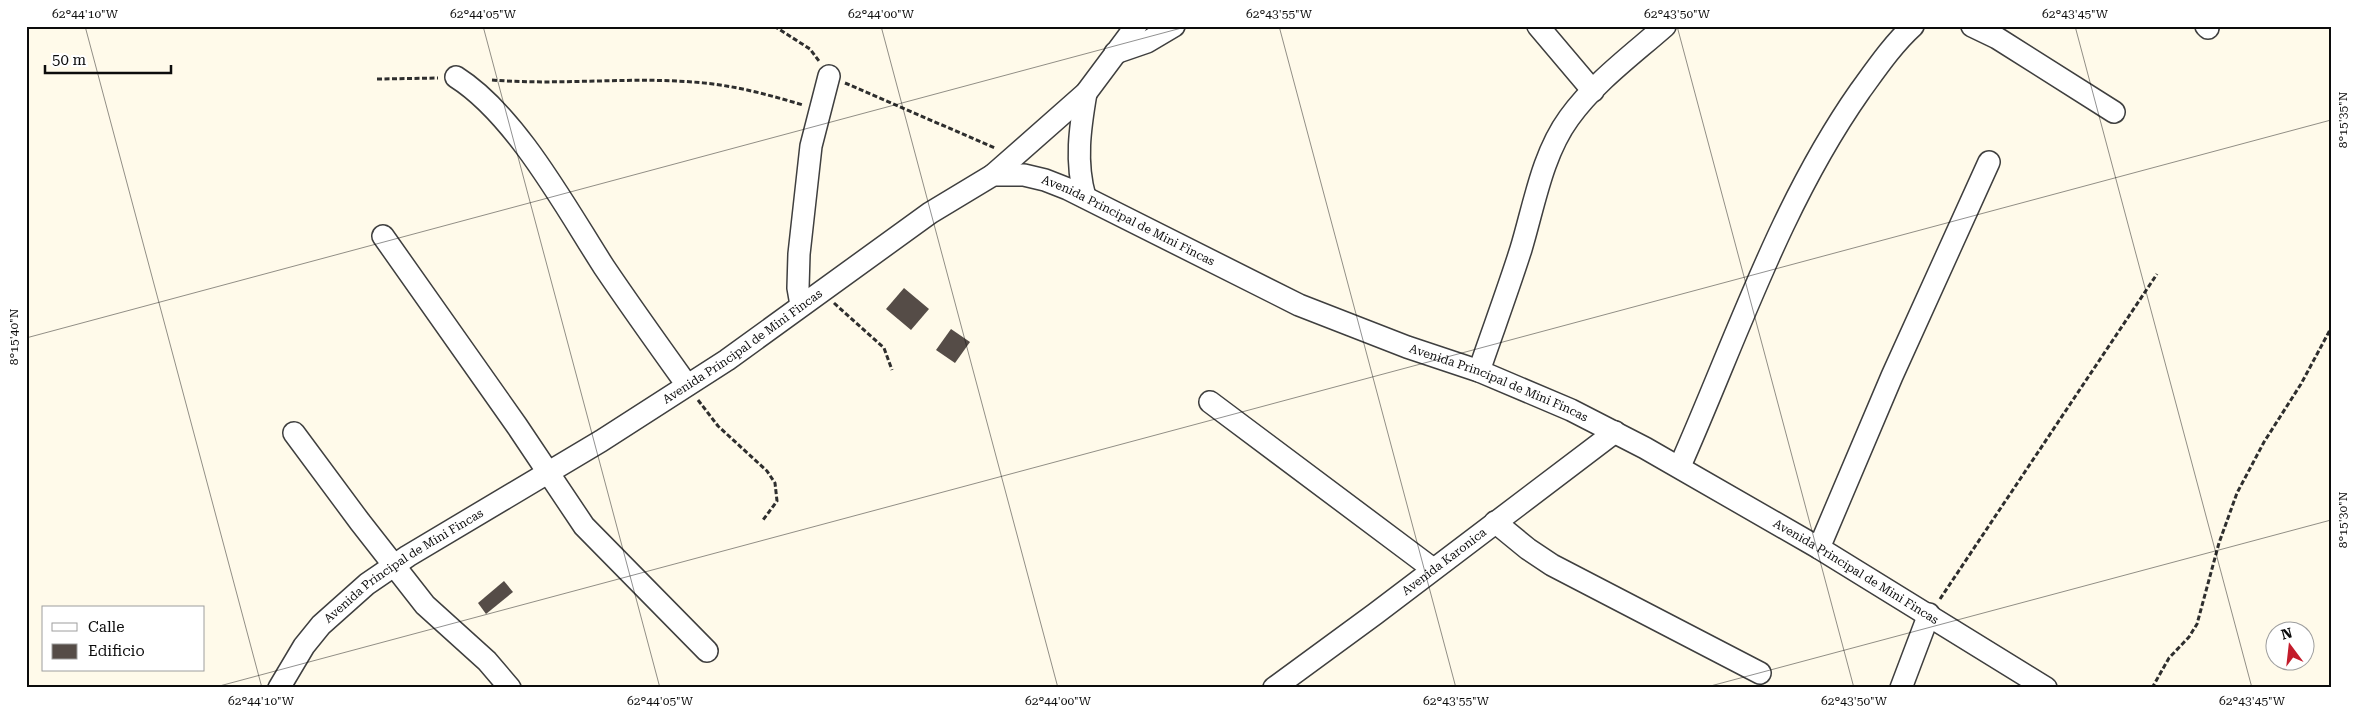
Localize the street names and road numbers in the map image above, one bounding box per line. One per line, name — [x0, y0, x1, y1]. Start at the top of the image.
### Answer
street label: Avenida Principal de Mini Fincas — [1040, 172, 1217, 269]
street label: Avenida Principal de Mini Fincas — [660, 286, 825, 407]
street label: Avenida Principal de Mini Fincas — [1408, 341, 1591, 425]
street label: Avenida Principal de Mini Fincas — [321, 506, 486, 626]
street label: Avenida Principal de Mini Fincas — [1771, 516, 1942, 627]
street label: Avenida Karonica — [1399, 525, 1490, 598]

